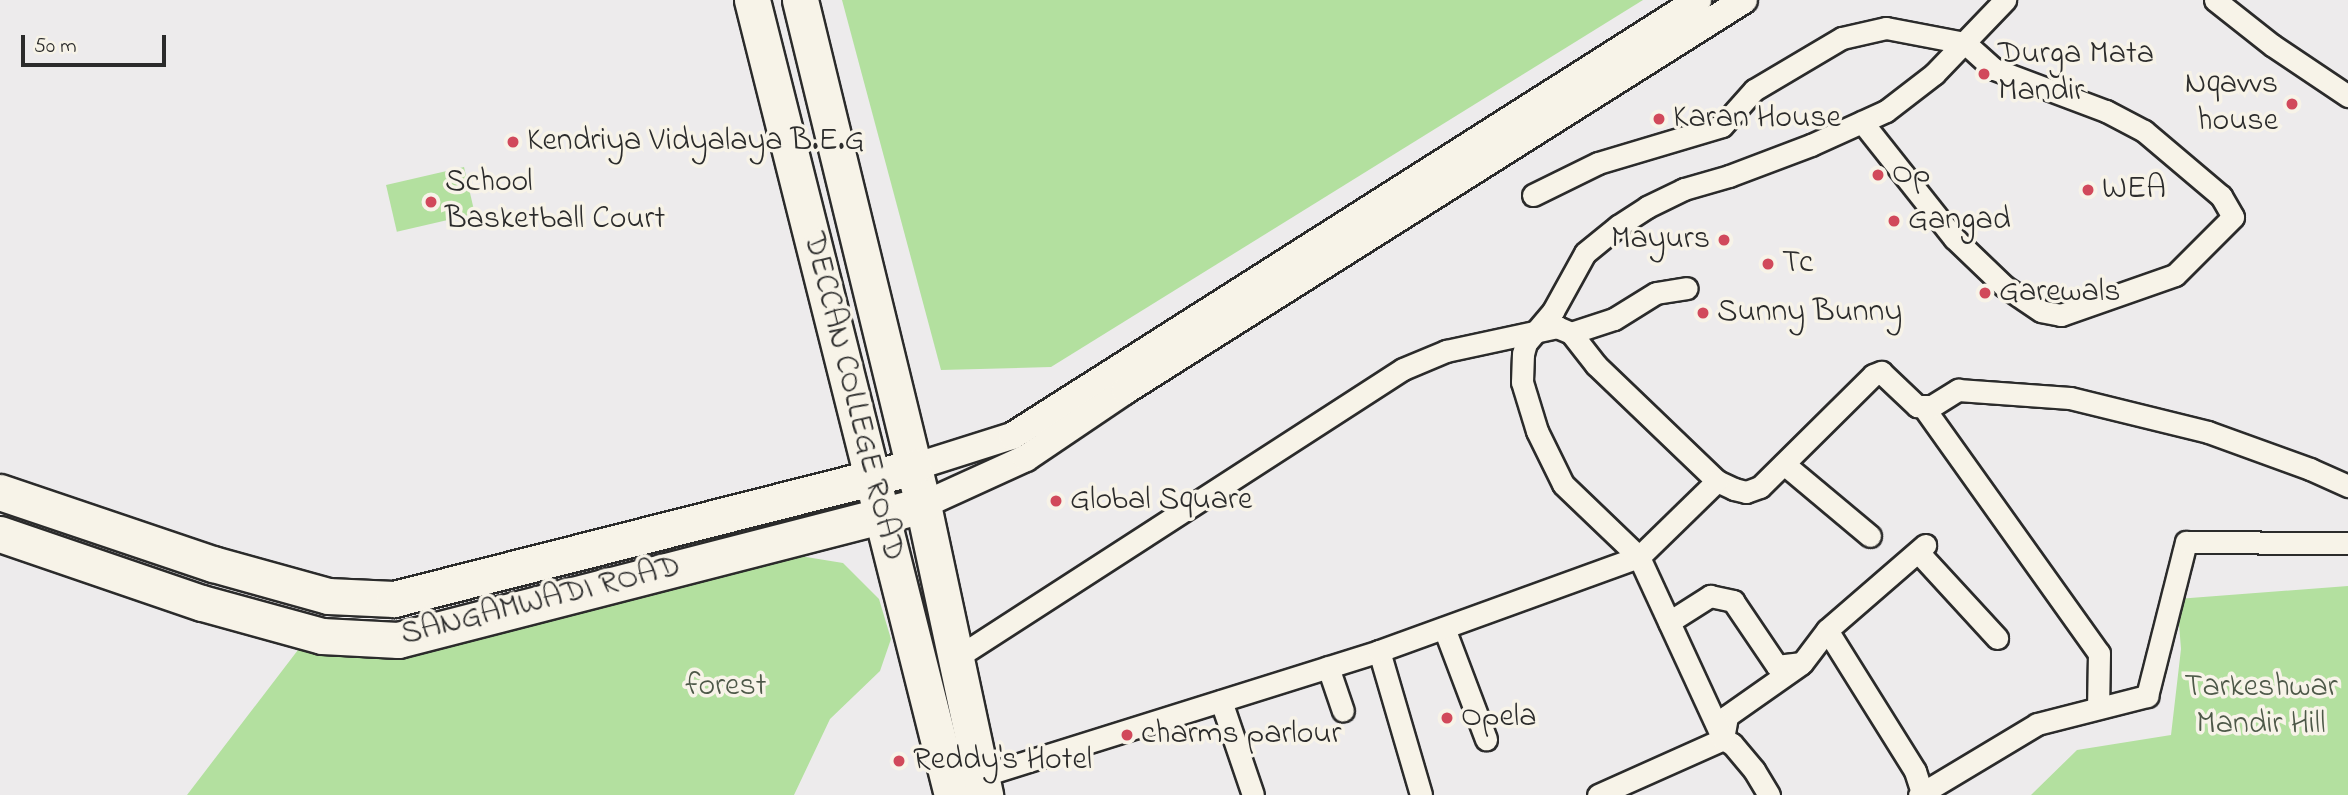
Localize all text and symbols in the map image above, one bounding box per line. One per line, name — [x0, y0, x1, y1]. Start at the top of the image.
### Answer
scale bar — [24, 21, 170, 65]
text: 50 m — [34, 32, 77, 62]
place label: Durga Mata Mandir — [1998, 37, 2154, 112]
marker: Durga Mata Mandir — [1976, 66, 1992, 82]
place label: Nqavvs house — [2185, 67, 2278, 142]
marker: Nqavvs house — [2284, 96, 2300, 112]
place label: Karan House — [1673, 100, 1841, 138]
marker: Karan House — [1651, 111, 1667, 127]
place label: Kendriya Vidyalaya B.E.G — [527, 123, 865, 161]
marker: Kendriya Vidyalaya B.E.G — [505, 134, 521, 150]
place label: Op — [1892, 156, 1930, 194]
place label: School Basketball Court — [445, 165, 665, 240]
marker: Op — [1870, 167, 1886, 183]
place label: WEA — [2102, 171, 2166, 209]
marker: WEA — [2080, 182, 2096, 198]
marker: School Basketball Court — [423, 194, 439, 210]
place label: Gangad — [1908, 202, 2011, 240]
marker: Gangad — [1886, 213, 1902, 229]
place label: Mayurs — [1611, 221, 1710, 259]
street label: DECCAN COLLEGE ROAD — [793, 229, 911, 565]
marker: Mayurs — [1716, 232, 1732, 248]
place label: Tc — [1782, 245, 1813, 283]
marker: Tc — [1760, 256, 1776, 272]
place label: Garewals — [1999, 274, 2121, 312]
marker: Garewals — [1977, 285, 1993, 301]
place label: Sunny Bunny — [1717, 294, 1902, 332]
marker: Sunny Bunny — [1695, 305, 1711, 321]
place label: Global Square — [1070, 482, 1252, 520]
marker: Global Square — [1048, 493, 1064, 509]
street label: SANGAMWADI ROAD — [397, 549, 685, 655]
park label: forest — [686, 668, 766, 706]
park label: Tarkeshwar Mandir Hill — [2184, 670, 2338, 745]
place label: Opela — [1461, 699, 1536, 737]
marker: Opela — [1439, 710, 1455, 726]
place label: charms parlour — [1141, 716, 1341, 754]
marker: charms parlour — [1119, 727, 1135, 743]
place label: Reddy's Hotel — [913, 742, 1092, 780]
marker: Reddy's Hotel — [891, 753, 907, 769]

